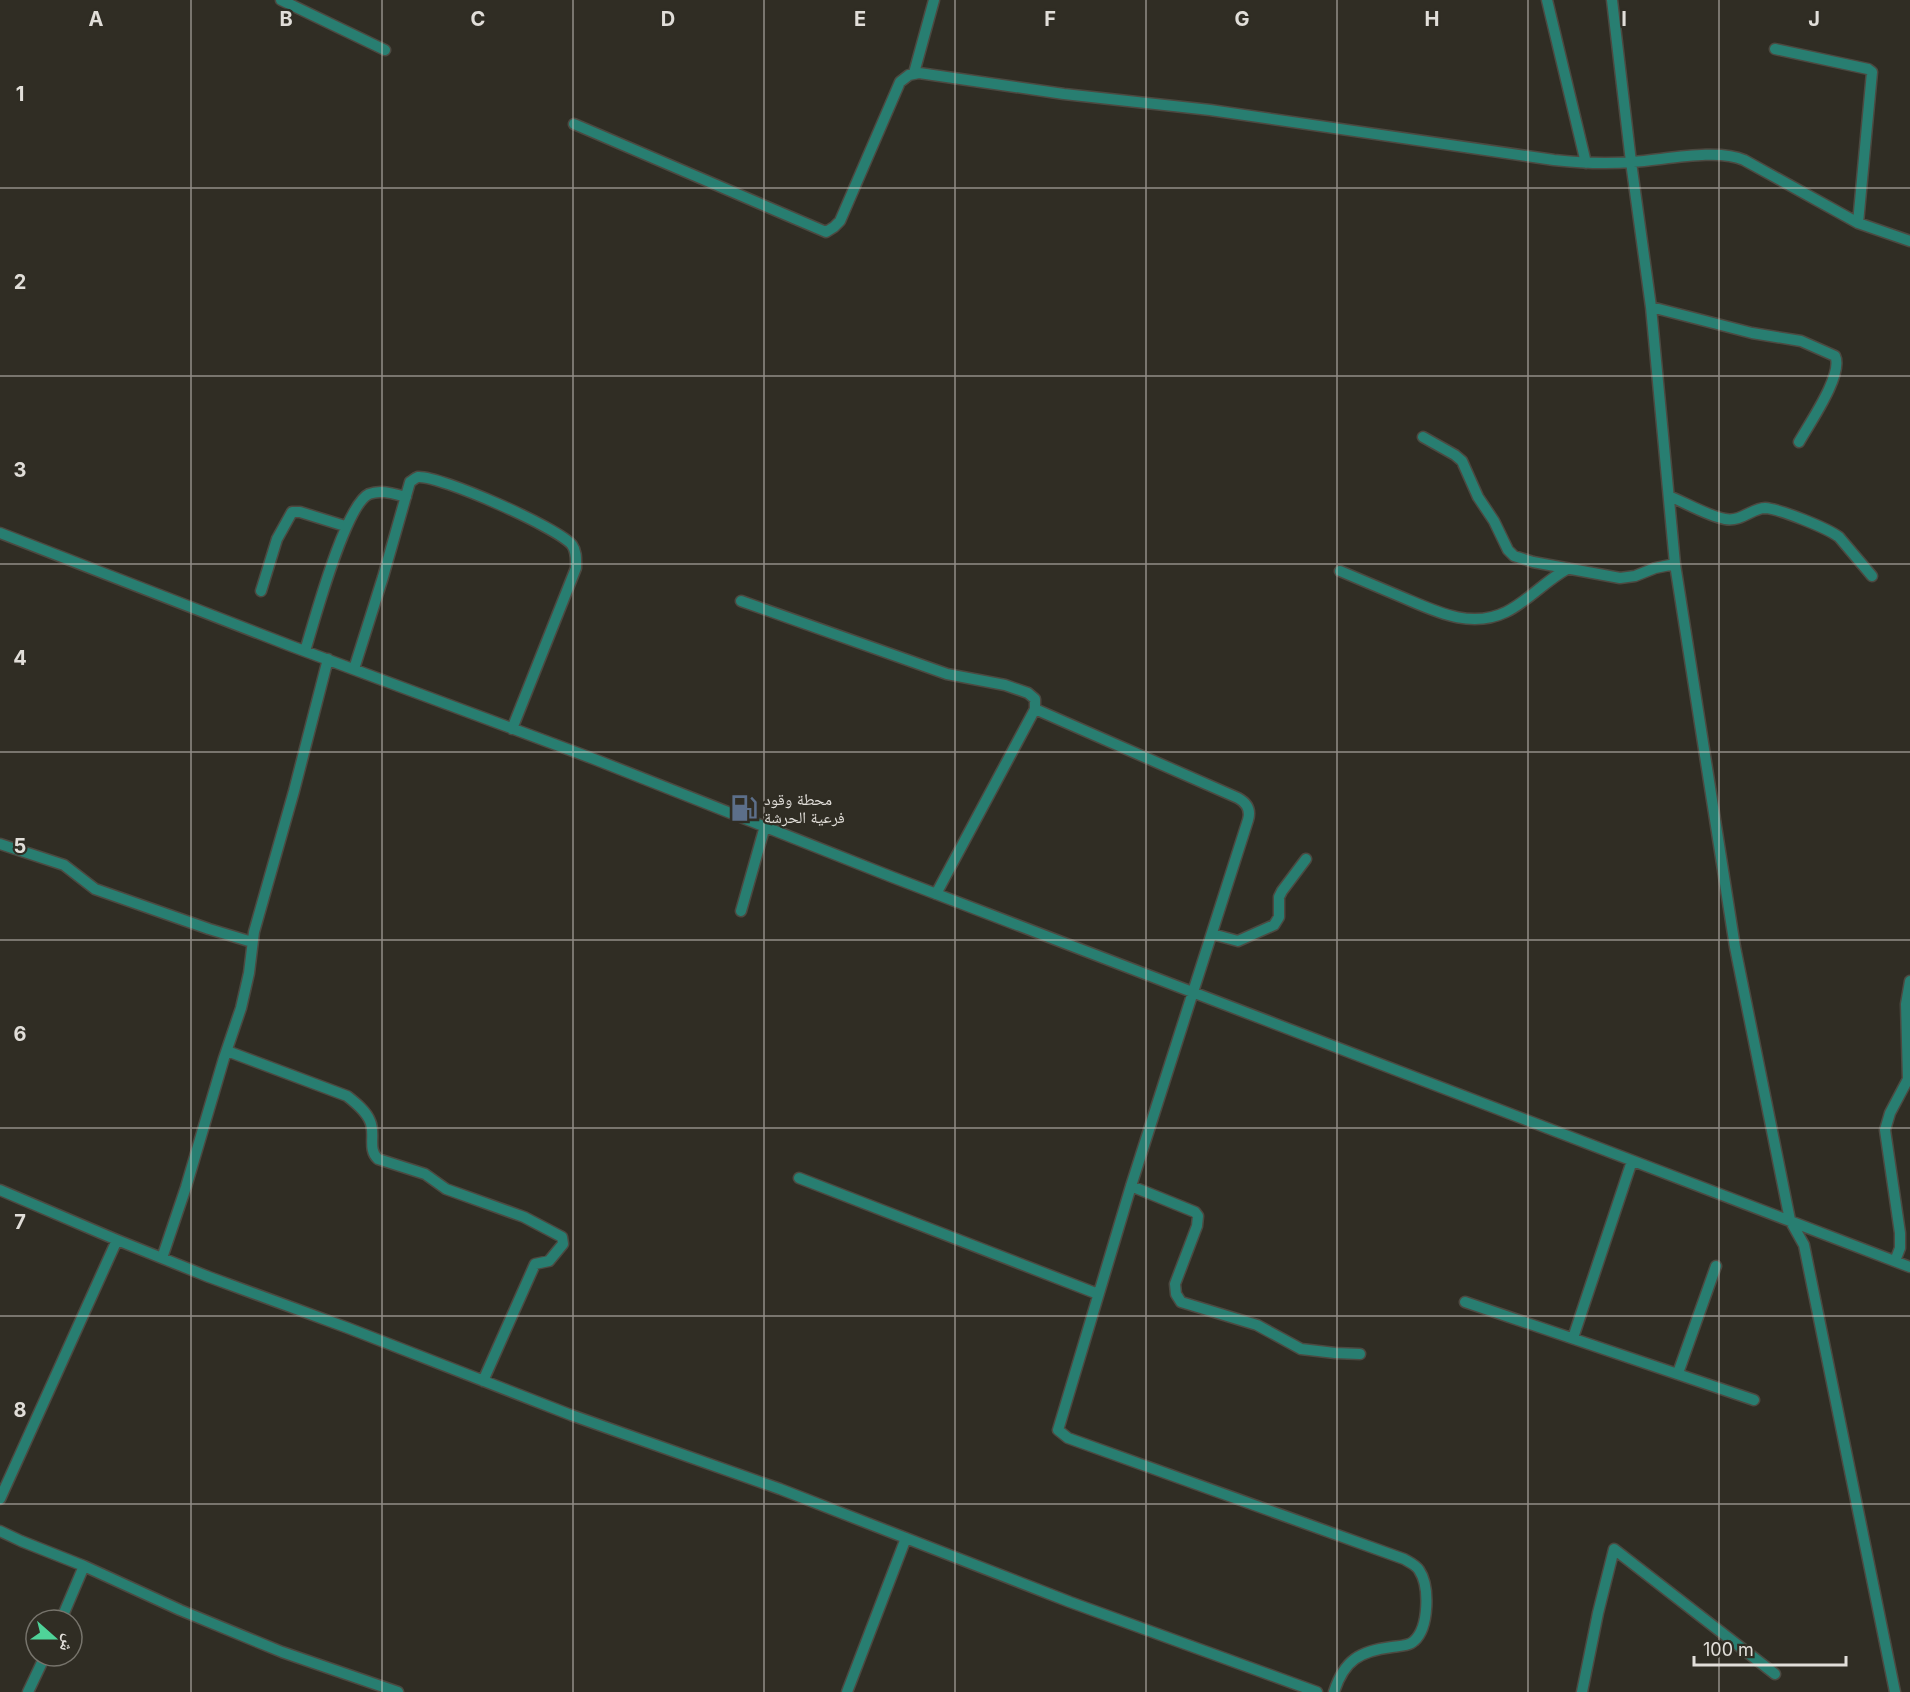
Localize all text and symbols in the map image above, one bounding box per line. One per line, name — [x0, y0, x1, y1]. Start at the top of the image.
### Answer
text: A — [89, 7, 104, 31]
text: B — [279, 7, 293, 31]
text: C — [471, 7, 485, 31]
text: D — [661, 7, 675, 31]
text: E — [854, 7, 866, 31]
text: F — [1044, 7, 1056, 31]
text: G — [1234, 7, 1250, 31]
text: H — [1425, 7, 1439, 31]
text: I — [1621, 7, 1627, 31]
text: J — [1808, 7, 1820, 31]
text: 1 — [16, 82, 24, 106]
text: 2 — [14, 270, 26, 294]
text: 3 — [14, 458, 26, 482]
text: 4 — [13, 646, 27, 670]
place label: محطة وقود فرعية الحرشة — [764, 789, 845, 827]
fuel station icon: محطة وقود فرعية الحرشة — [729, 793, 759, 823]
text: 5 — [14, 834, 26, 858]
text: 6 — [14, 1022, 27, 1046]
text: 7 — [14, 1210, 26, 1234]
text: 8 — [13, 1398, 27, 1422]
north arrow — [24, 1608, 84, 1668]
scale bar — [1694, 1629, 1846, 1667]
text: ش — [56, 1632, 80, 1655]
text: 100 m — [1703, 1639, 1754, 1660]

